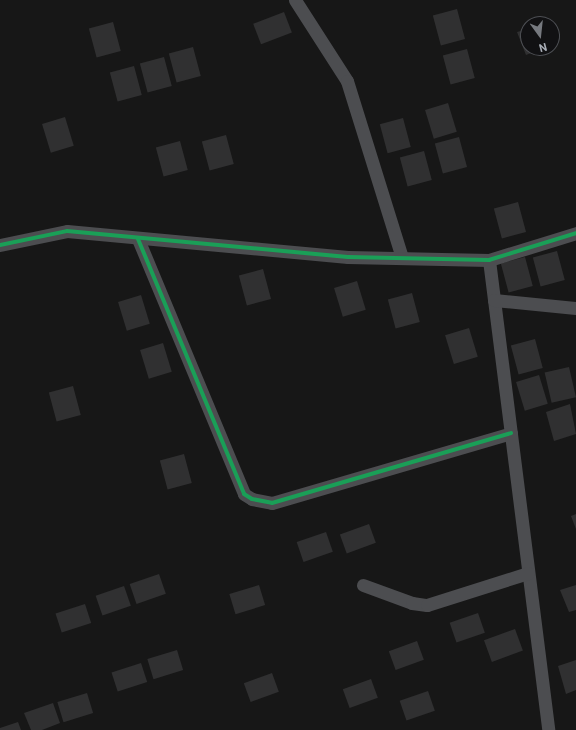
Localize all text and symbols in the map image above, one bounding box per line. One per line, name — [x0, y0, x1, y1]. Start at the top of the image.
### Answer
north arrow — [520, 16, 560, 56]
text: N — [538, 40, 548, 54]

